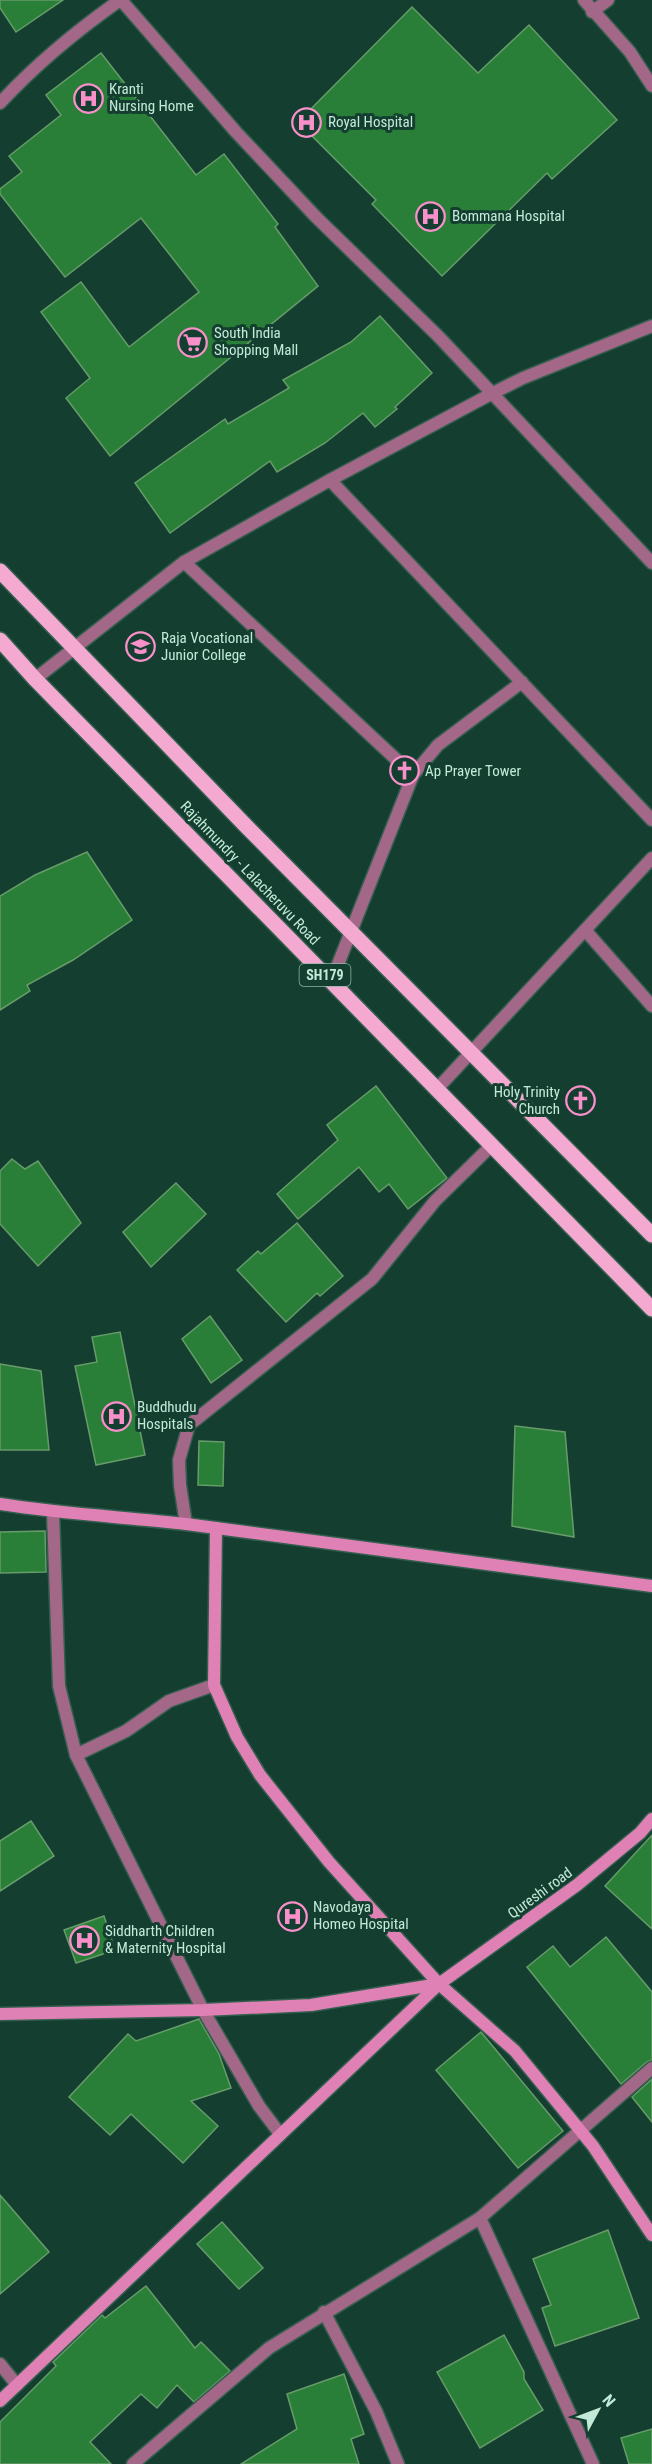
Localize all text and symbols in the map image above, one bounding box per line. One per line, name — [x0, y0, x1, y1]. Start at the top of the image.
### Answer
place label: Kranti Nursing Home — [109, 80, 194, 115]
hospital icon: Kranti Nursing Home — [72, 82, 104, 114]
hospital icon: Royal Hospital — [291, 106, 323, 138]
place label: Royal Hospital — [328, 113, 413, 131]
hospital icon: Bommana Hospital — [415, 200, 447, 232]
place label: Bommana Hospital — [452, 207, 565, 225]
place label: South India Shopping Mall — [214, 324, 298, 359]
supermarket icon: South India Shopping Mall — [177, 326, 209, 358]
place label: Raja Vocational Junior College — [161, 629, 253, 664]
school or university icon: Raja Vocational Junior College — [124, 631, 156, 663]
church icon: Ap Prayer Tower — [388, 755, 420, 787]
place label: Ap Prayer Tower — [425, 762, 521, 780]
street label: Rajahmundry - Lalacheruvu Road — [177, 797, 323, 949]
road number: SH179 — [300, 964, 350, 986]
place label: Holy Trinity Church — [494, 1083, 560, 1118]
church icon: Holy Trinity Church — [565, 1085, 597, 1117]
place label: Buddhudu Hospitals — [137, 1398, 197, 1433]
hospital icon: Buddhudu Hospitals — [100, 1400, 132, 1432]
street label: Qureshi road — [504, 1864, 576, 1922]
place label: Navodaya Homeo Hospital — [313, 1898, 409, 1933]
hospital icon: Navodaya Homeo Hospital — [276, 1900, 308, 1932]
place label: Siddharth Children & Maternity Hospital — [105, 1922, 226, 1957]
hospital icon: Siddharth Children & Maternity Hospital — [68, 1924, 100, 1956]
north arrow — [568, 2380, 628, 2440]
text: N — [599, 2391, 619, 2410]

